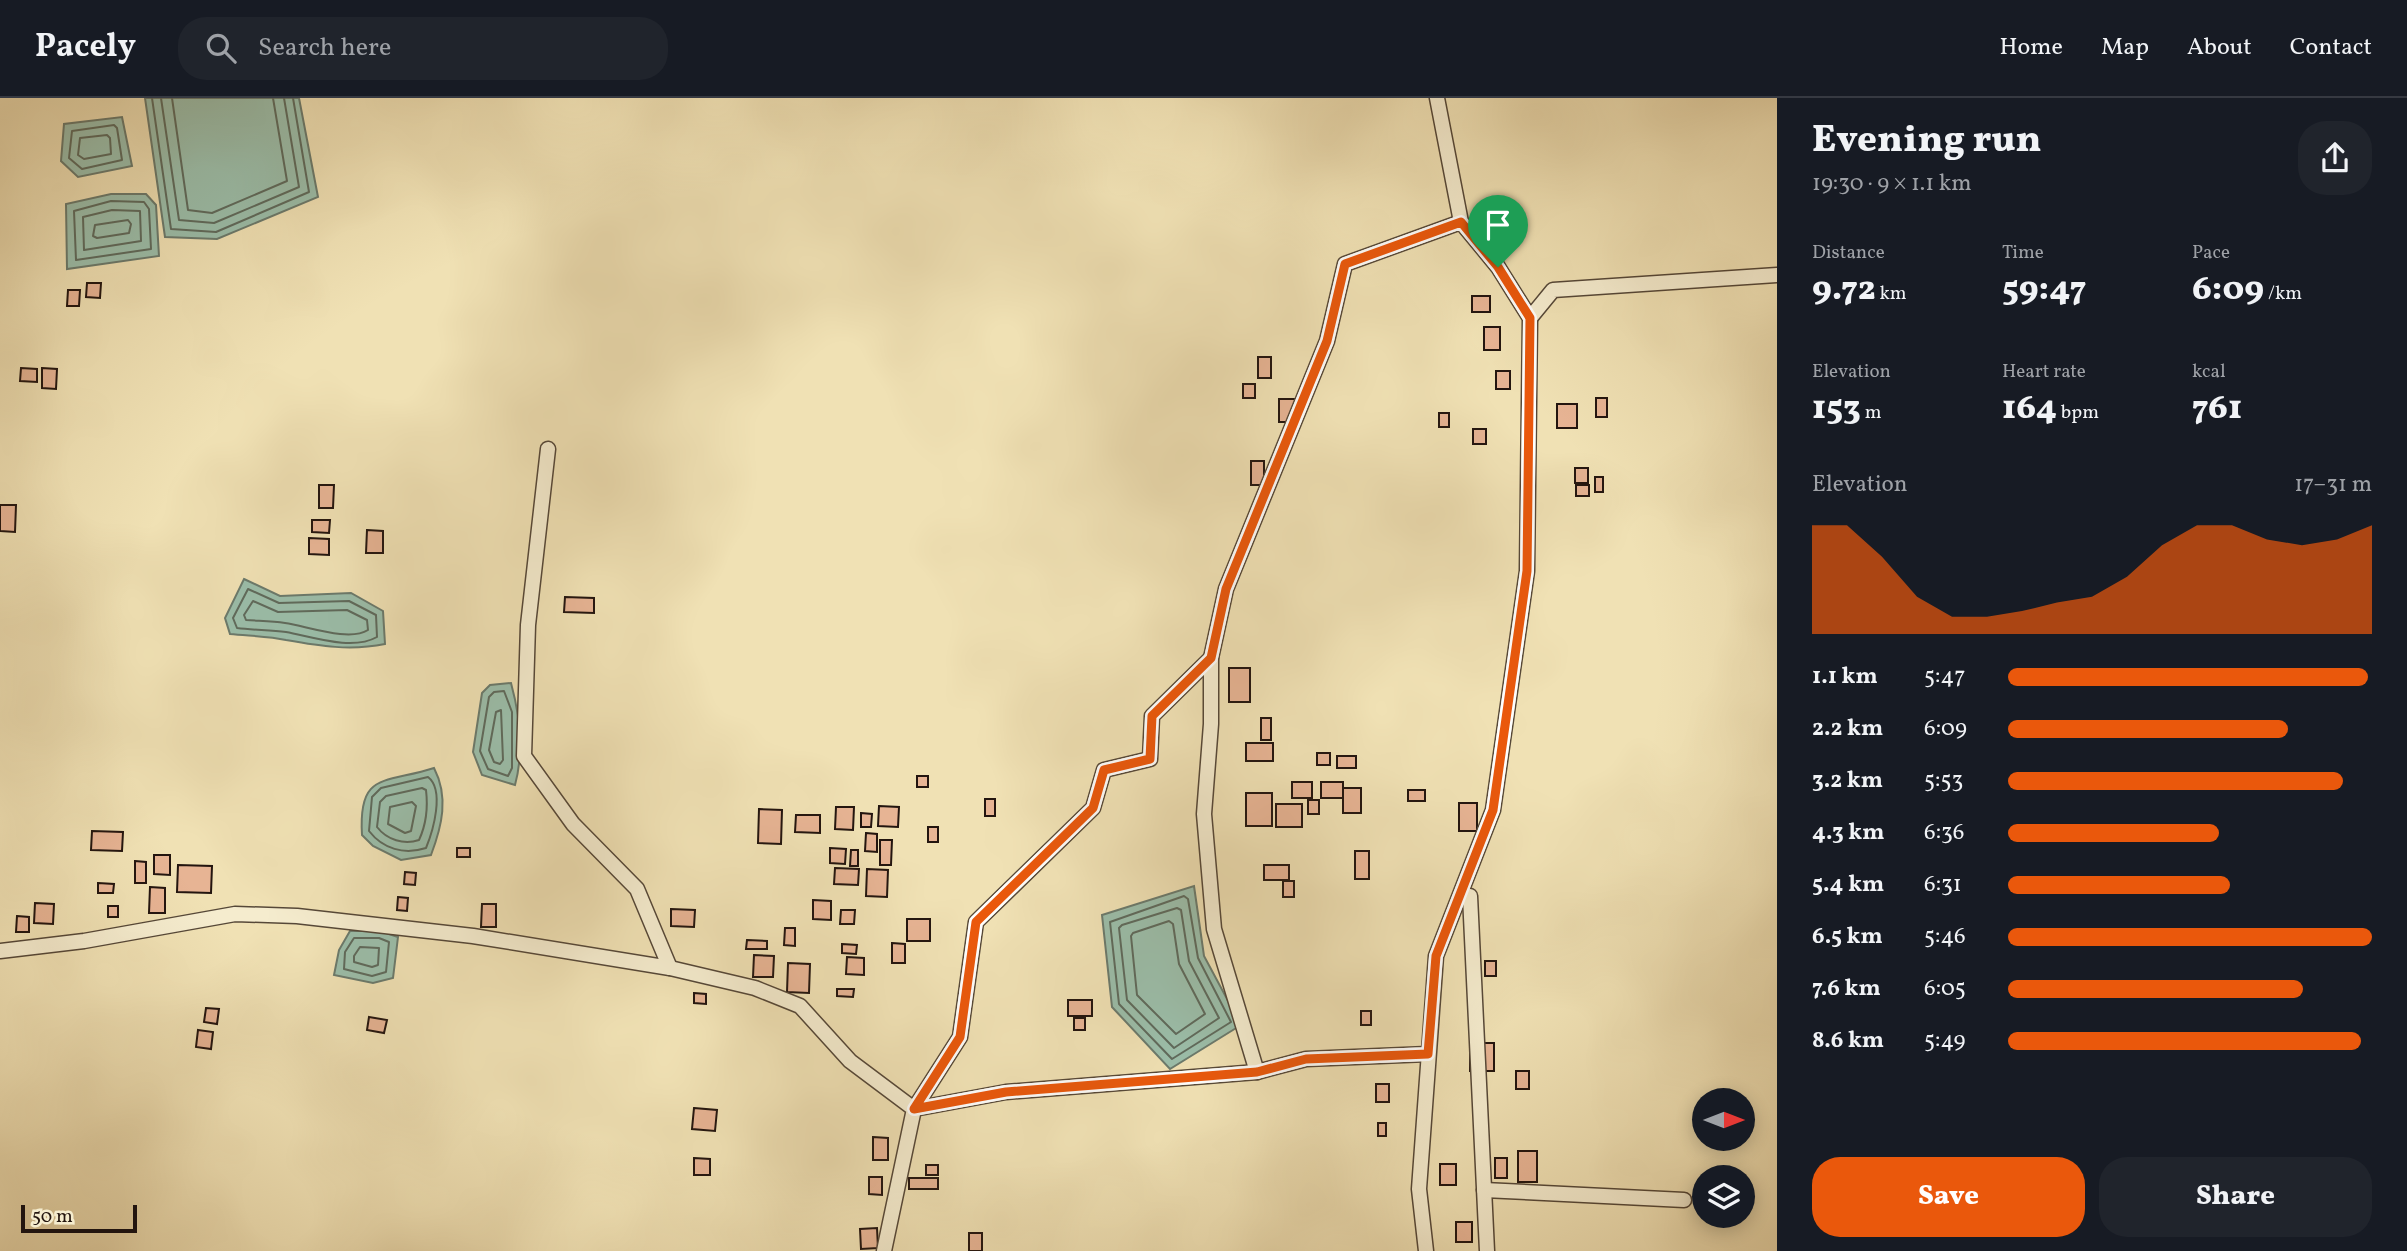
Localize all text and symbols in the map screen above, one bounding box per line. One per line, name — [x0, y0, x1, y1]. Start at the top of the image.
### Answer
search box — [178, 17, 668, 80]
text: Pacely — [35, 25, 136, 71]
icon: search — [202, 29, 240, 67]
text: Search here — [258, 30, 391, 66]
text: Home — [1999, 31, 2063, 65]
text: Map — [2101, 31, 2149, 65]
text: About — [2187, 31, 2252, 65]
text: Contact — [2290, 31, 2372, 65]
text: Evening run — [1812, 115, 2042, 168]
button: share — [2298, 121, 2372, 195]
text: 19:30 · 9 × 1.1 km — [1812, 168, 1972, 200]
pin — [1468, 195, 1528, 267]
icon: arrive — [1479, 206, 1517, 244]
text: Distance — [1812, 240, 1885, 266]
text: Time — [2002, 240, 2044, 266]
text: Pace — [2192, 240, 2230, 266]
text: 9.72 — [1812, 266, 1876, 314]
text: 59:47 — [2002, 266, 2086, 314]
text: 6:09 — [2192, 266, 2264, 314]
text: km — [1876, 281, 1907, 307]
text: /km — [2264, 281, 2302, 307]
text: Elevation — [1812, 359, 1891, 385]
text: Heart rate — [2002, 359, 2086, 385]
text: kcal — [2192, 359, 2226, 385]
text: 153 — [1812, 385, 1861, 433]
text: 164 — [2002, 385, 2057, 433]
text: 761 — [2192, 385, 2242, 433]
text: m — [1861, 400, 1882, 426]
text: bpm — [2057, 400, 2099, 426]
text: Elevation — [1812, 469, 1908, 501]
text: 17–31 m — [2294, 469, 2372, 501]
text: 1.1 km — [1812, 661, 1878, 693]
text: 5:47 — [1924, 661, 1965, 693]
text: 2.2 km — [1812, 713, 1883, 745]
text: 6:09 — [1924, 713, 1967, 745]
text: 3.2 km — [1812, 765, 1883, 797]
text: 5:53 — [1924, 765, 1963, 797]
text: 4.3 km — [1812, 817, 1885, 849]
text: 6:36 — [1924, 817, 1965, 849]
text: 5.4 km — [1812, 869, 1884, 901]
text: 6:31 — [1924, 869, 1962, 901]
text: 6.5 km — [1812, 921, 1883, 953]
text: 5:46 — [1924, 921, 1966, 953]
text: 7.6 km — [1812, 973, 1881, 1005]
text: 6:05 — [1924, 973, 1966, 1005]
text: 8.6 km — [1812, 1025, 1884, 1057]
text: 5:49 — [1924, 1025, 1965, 1057]
north arrow — [1692, 1088, 1755, 1152]
map controls — [1692, 1088, 1755, 1228]
button: Save — [1812, 1157, 2085, 1237]
button: Share — [2099, 1157, 2372, 1237]
button: layers — [1692, 1165, 1755, 1228]
scale bar — [21, 1202, 136, 1234]
text: 50 m — [32, 1204, 73, 1230]

